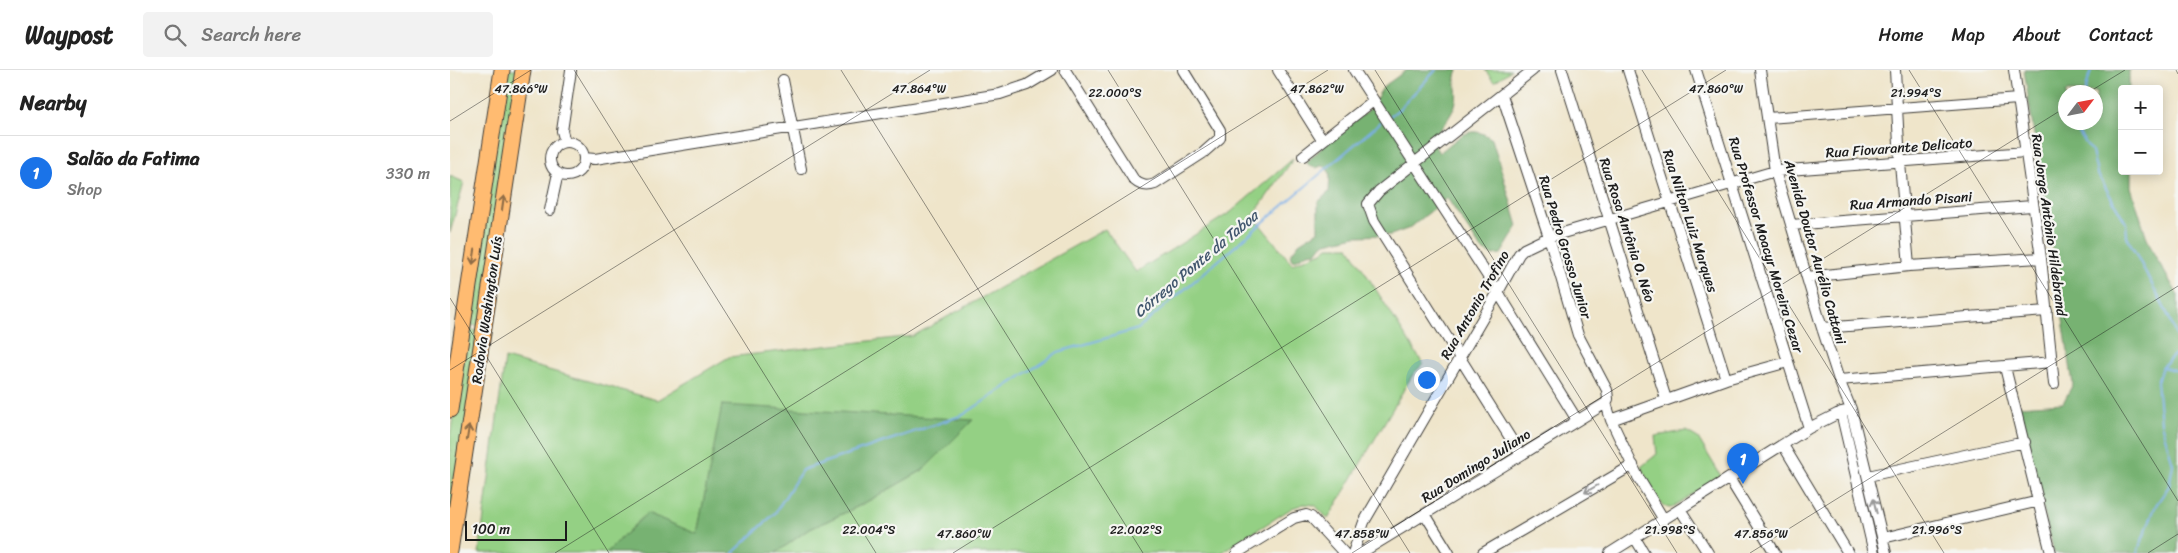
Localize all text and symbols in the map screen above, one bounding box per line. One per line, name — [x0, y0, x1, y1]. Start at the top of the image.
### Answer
search box — [143, 12, 493, 57]
text: Waypost — [25, 14, 113, 56]
text: Search here — [201, 18, 301, 51]
text: Home — [1879, 19, 1924, 51]
text: Map — [1952, 19, 1985, 51]
text: About — [2013, 19, 2061, 51]
text: Contact — [2089, 19, 2153, 51]
icon: search — [161, 21, 189, 49]
text: 47.866°W — [494, 78, 548, 100]
text: 47.864°W — [892, 78, 947, 100]
text: 47.862°W — [1290, 78, 1344, 100]
text: 47.860°W — [1689, 78, 1744, 100]
text: 22.000°S — [1089, 82, 1142, 104]
text: 21.994°S — [1891, 82, 1942, 104]
text: Nearby — [20, 84, 86, 122]
north arrow — [2058, 85, 2103, 130]
map controls — [2118, 85, 2163, 175]
button: + — [2118, 85, 2163, 130]
street label: Rua Fiovarante Delicato — [1825, 130, 1973, 166]
button: − — [2118, 130, 2163, 175]
street label: Rua Jorge Antônio Hildebrand — [2024, 132, 2074, 319]
street label: Rua Professor Moacyr Moreira Cezar — [1721, 134, 1811, 357]
text: Salão da Fatima — [67, 142, 199, 175]
street label: Rua Nilton Luiz Marques — [1655, 146, 1725, 296]
street label: Rua Rosa Antônia O. Néo — [1592, 154, 1662, 306]
street label: Avenida Doutor Aurélio Cattani — [1776, 156, 1854, 349]
text: 1 — [33, 159, 39, 188]
text: 330 m — [386, 159, 430, 188]
street label: Rua Pedro Grosso Junior — [1531, 172, 1599, 323]
text: Shop — [67, 175, 102, 204]
street label: Rua Armando Pisani — [1849, 184, 1974, 218]
one-way arrow — [498, 196, 508, 212]
water label: Córrego Ponte da Taboa — [1128, 202, 1266, 324]
street label: Rodovia Washington Luís — [464, 234, 510, 385]
street label: Rua Antonio Trofino — [1433, 246, 1517, 364]
one-way arrow — [469, 248, 479, 264]
your location — [1414, 367, 1440, 393]
street label: Rua Domingo Juliano — [1416, 422, 1536, 510]
one-way arrow — [464, 426, 474, 442]
pin: 1 — [1727, 443, 1759, 484]
one-way arrow — [1584, 485, 1598, 495]
one-way arrow — [1870, 498, 1879, 514]
text: 100 m — [472, 517, 510, 542]
scale bar — [465, 518, 568, 541]
text: 22.004°S — [843, 519, 896, 541]
text: 22.002°S — [1110, 519, 1163, 541]
text: 21.998°S — [1645, 519, 1696, 541]
text: 21.996°S — [1912, 519, 1962, 541]
text: 47.860°W — [937, 523, 992, 545]
text: 47.858°W — [1335, 523, 1390, 545]
text: 47.856°W — [1734, 523, 1789, 545]

